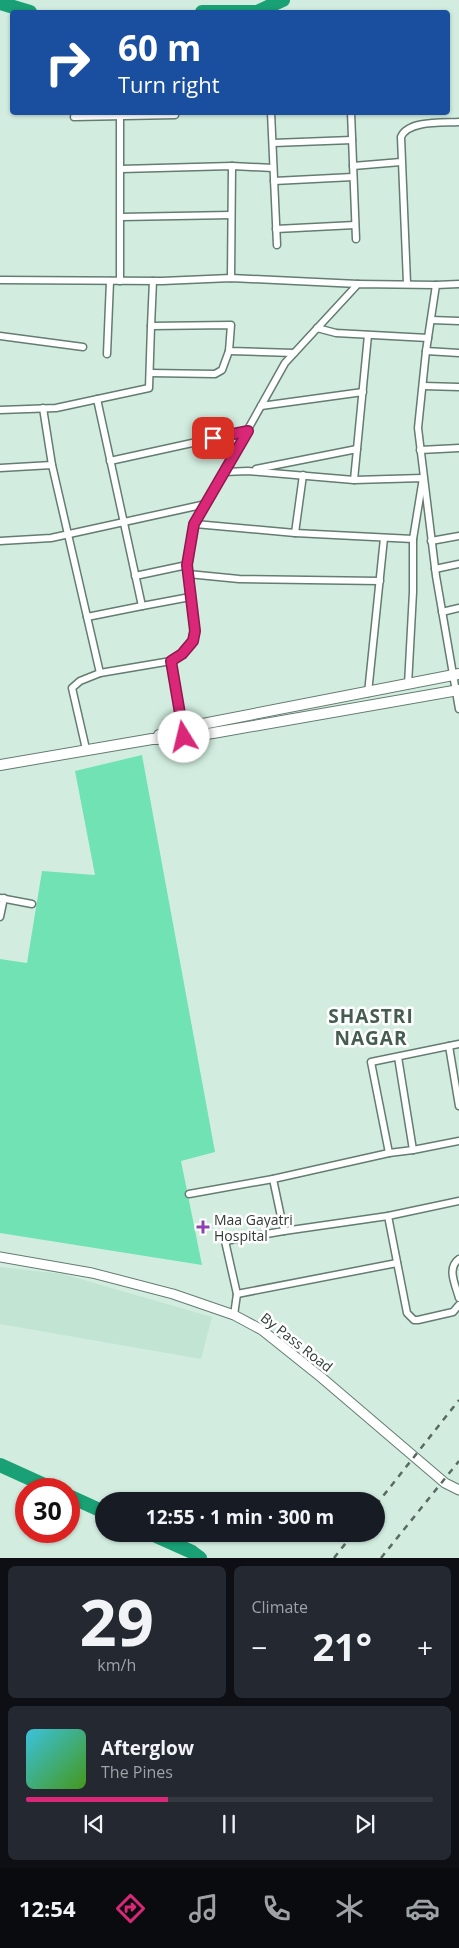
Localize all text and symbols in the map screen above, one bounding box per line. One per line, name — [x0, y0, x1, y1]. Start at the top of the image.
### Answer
text: 60 m — [118, 24, 201, 71]
icon: right — [35, 30, 100, 95]
text: Turn right — [118, 69, 220, 99]
pin — [192, 417, 234, 459]
icon: arrive — [199, 424, 227, 452]
position arrow — [157, 710, 209, 762]
district label: SHASTRI NAGAR — [328, 1003, 414, 1051]
place label: Maa Gayatri Hospital — [214, 1210, 293, 1245]
marker: Maa Gayatri Hospital — [196, 1220, 210, 1234]
street label: By Pass Road — [257, 1308, 337, 1376]
speed limit sign: 30 — [15, 1478, 80, 1543]
text: 12:55 · 1 min · 300 m — [146, 1504, 334, 1530]
text: 29 — [80, 1577, 154, 1665]
text: Climate — [252, 1596, 308, 1618]
text: 21° — [312, 1620, 372, 1672]
text: − — [252, 1628, 268, 1666]
text: + — [417, 1628, 433, 1666]
text: km/h — [97, 1654, 136, 1676]
text: Afterglow — [101, 1735, 194, 1761]
text: The Pines — [101, 1761, 173, 1783]
icon: previous — [80, 1810, 108, 1838]
icon: pause — [215, 1810, 243, 1838]
icon: next — [351, 1810, 379, 1838]
icon: directions — [113, 1891, 148, 1926]
icon: music — [186, 1891, 221, 1926]
icon: phone — [259, 1891, 294, 1926]
icon: climate — [332, 1891, 367, 1926]
icon: car — [405, 1891, 440, 1926]
text: 12:54 — [19, 1893, 76, 1923]

